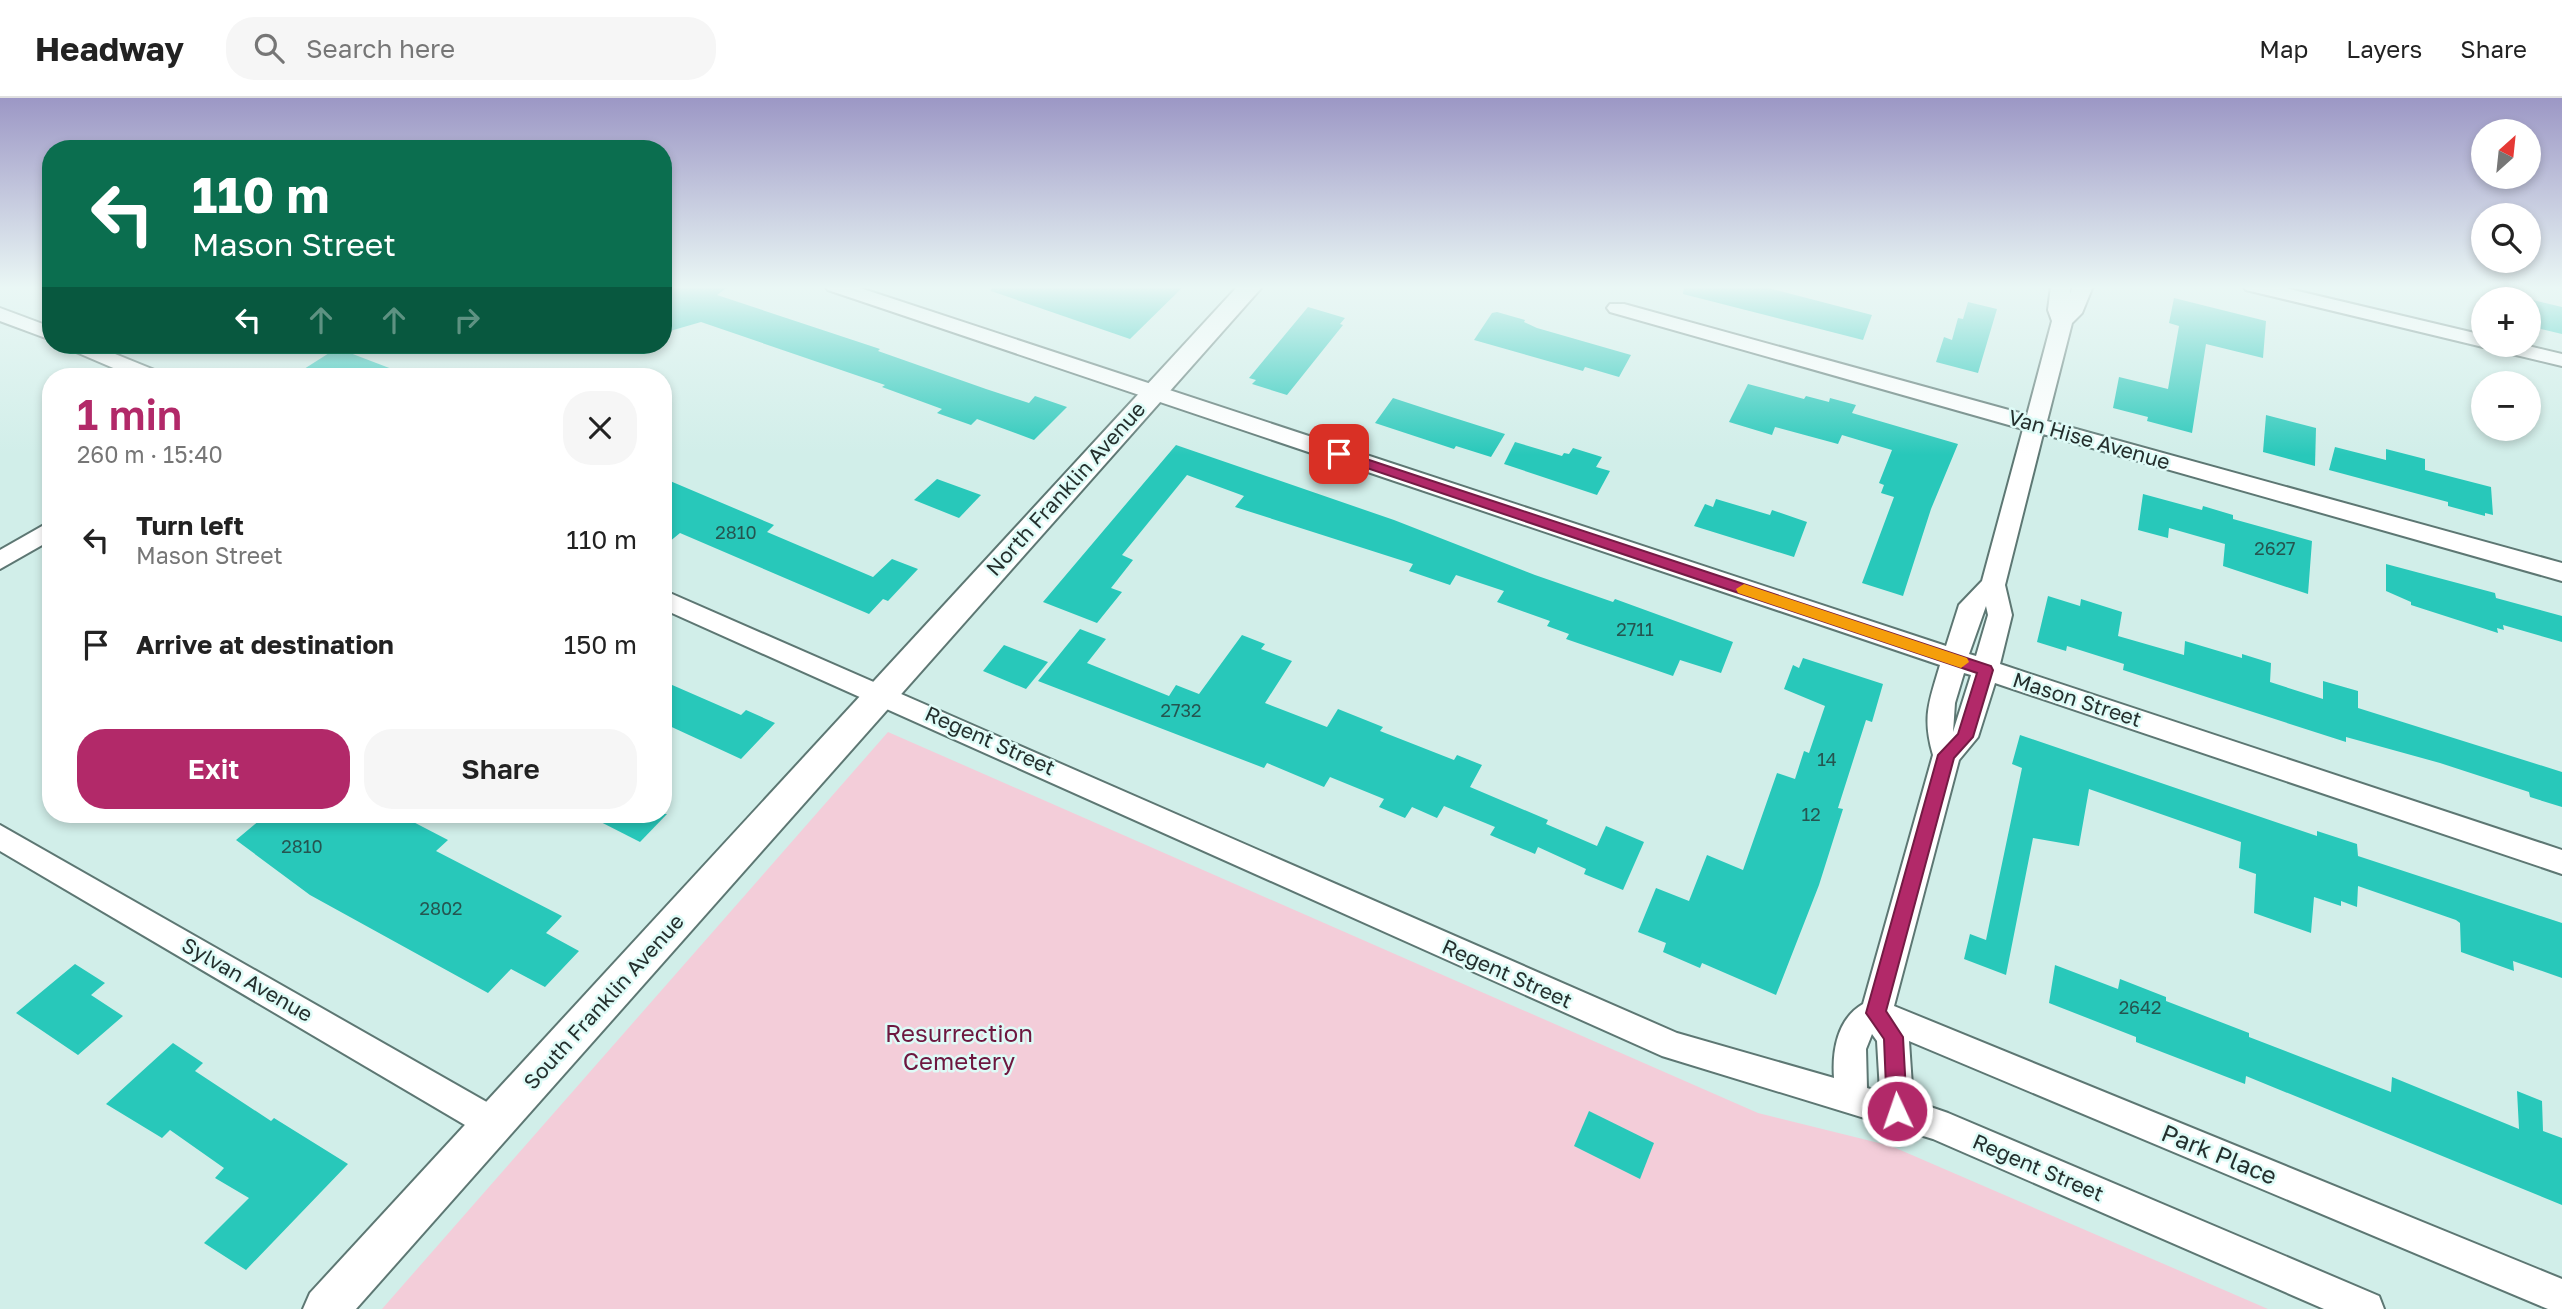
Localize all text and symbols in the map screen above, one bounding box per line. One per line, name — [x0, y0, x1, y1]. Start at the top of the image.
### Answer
search box — [226, 17, 716, 80]
text: Headway — [35, 29, 184, 68]
icon: search — [250, 29, 288, 67]
text: Search here — [306, 33, 455, 64]
text: Map — [2259, 34, 2308, 63]
text: Layers — [2346, 34, 2422, 63]
text: Share — [2460, 34, 2527, 63]
north arrow — [2471, 119, 2541, 189]
map controls — [2471, 119, 2541, 441]
text: 110 m — [192, 165, 329, 224]
icon: left — [77, 168, 168, 259]
button: search — [2471, 203, 2541, 273]
text: Mason Street — [192, 225, 396, 263]
button: + — [2471, 287, 2541, 357]
icon: left — [229, 301, 267, 339]
icon: ahead — [302, 301, 340, 339]
icon: ahead — [375, 301, 413, 339]
icon: right — [448, 301, 486, 339]
button: − — [2471, 371, 2541, 441]
text: 1 min — [77, 389, 182, 439]
button: close — [563, 391, 637, 465]
street label: North Franklin Avenue — [980, 396, 1150, 581]
street label: Van Hise Avenue — [2005, 404, 2173, 475]
pin — [1309, 424, 1369, 484]
icon: arrive — [1320, 435, 1358, 473]
text: 260 m · 15:40 — [77, 440, 223, 468]
text: Turn left — [136, 510, 244, 541]
icon: left — [77, 521, 115, 559]
house number: 2810 — [715, 521, 757, 543]
text: 110 m — [566, 524, 637, 555]
house number: 2627 — [2254, 537, 2296, 559]
text: Mason Street — [136, 541, 283, 569]
house number: 2711 — [1616, 618, 1654, 640]
icon: arrive — [77, 626, 115, 664]
text: Arrive at destination — [136, 629, 394, 660]
text: 150 m — [564, 629, 637, 660]
street label: Mason Street — [2010, 666, 2145, 732]
house number: 2732 — [1161, 699, 1201, 721]
street label: Regent Street — [921, 700, 1060, 780]
button: Exit — [77, 729, 350, 809]
button: Share — [364, 729, 637, 809]
house number: 14 — [1817, 748, 1837, 770]
house number: 12 — [1801, 803, 1821, 825]
house number: 2810 — [281, 835, 323, 857]
house number: 2802 — [419, 897, 463, 919]
street label: South Franklin Avenue — [518, 908, 689, 1094]
street label: Sylvan Avenue — [178, 931, 317, 1027]
street label: Regent Street — [1438, 933, 1577, 1013]
house number: 2642 — [2119, 996, 2161, 1018]
park label: Resurrection Cemetery — [885, 1018, 1033, 1075]
position arrow — [1860, 1074, 1934, 1148]
street label: Park Place — [2158, 1117, 2282, 1190]
street label: Regent Street — [1969, 1128, 2108, 1206]

